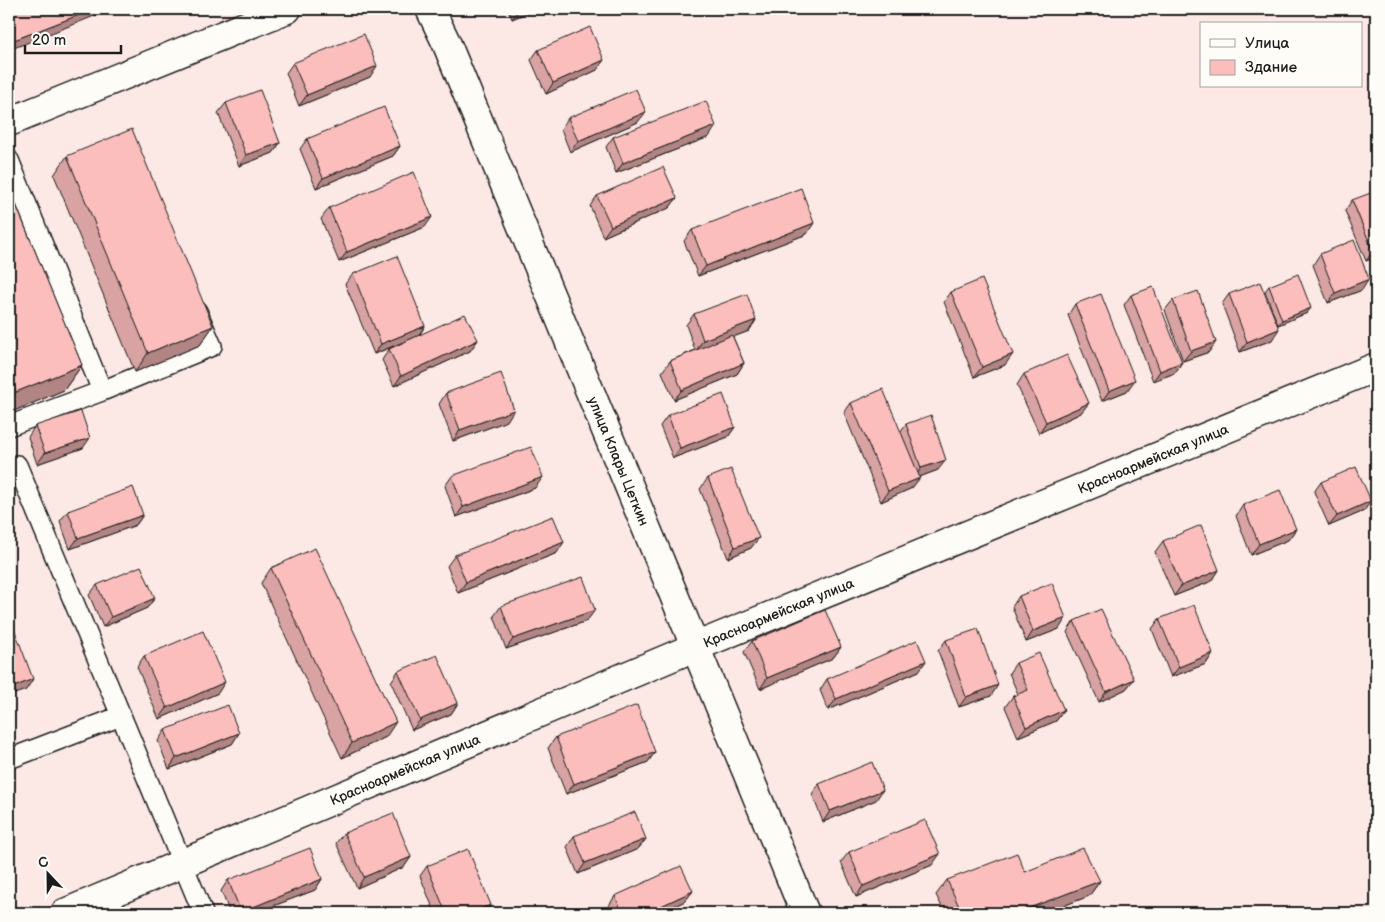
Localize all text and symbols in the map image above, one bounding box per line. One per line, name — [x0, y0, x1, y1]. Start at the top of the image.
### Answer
scale bar — [25, 22, 121, 54]
legend — [1200, 22, 1362, 88]
text: 20 m — [32, 31, 66, 50]
text: Улица — [1245, 34, 1290, 53]
text: Здание — [1245, 58, 1297, 77]
street label: улица Клары Цеткин — [584, 394, 652, 528]
street label: Красноармейская улица — [1075, 420, 1232, 498]
street label: Красноармейская улица — [701, 574, 857, 652]
street label: Красноармейская улица — [328, 730, 483, 809]
north arrow — [22, 850, 72, 900]
text: С — [36, 853, 51, 872]

